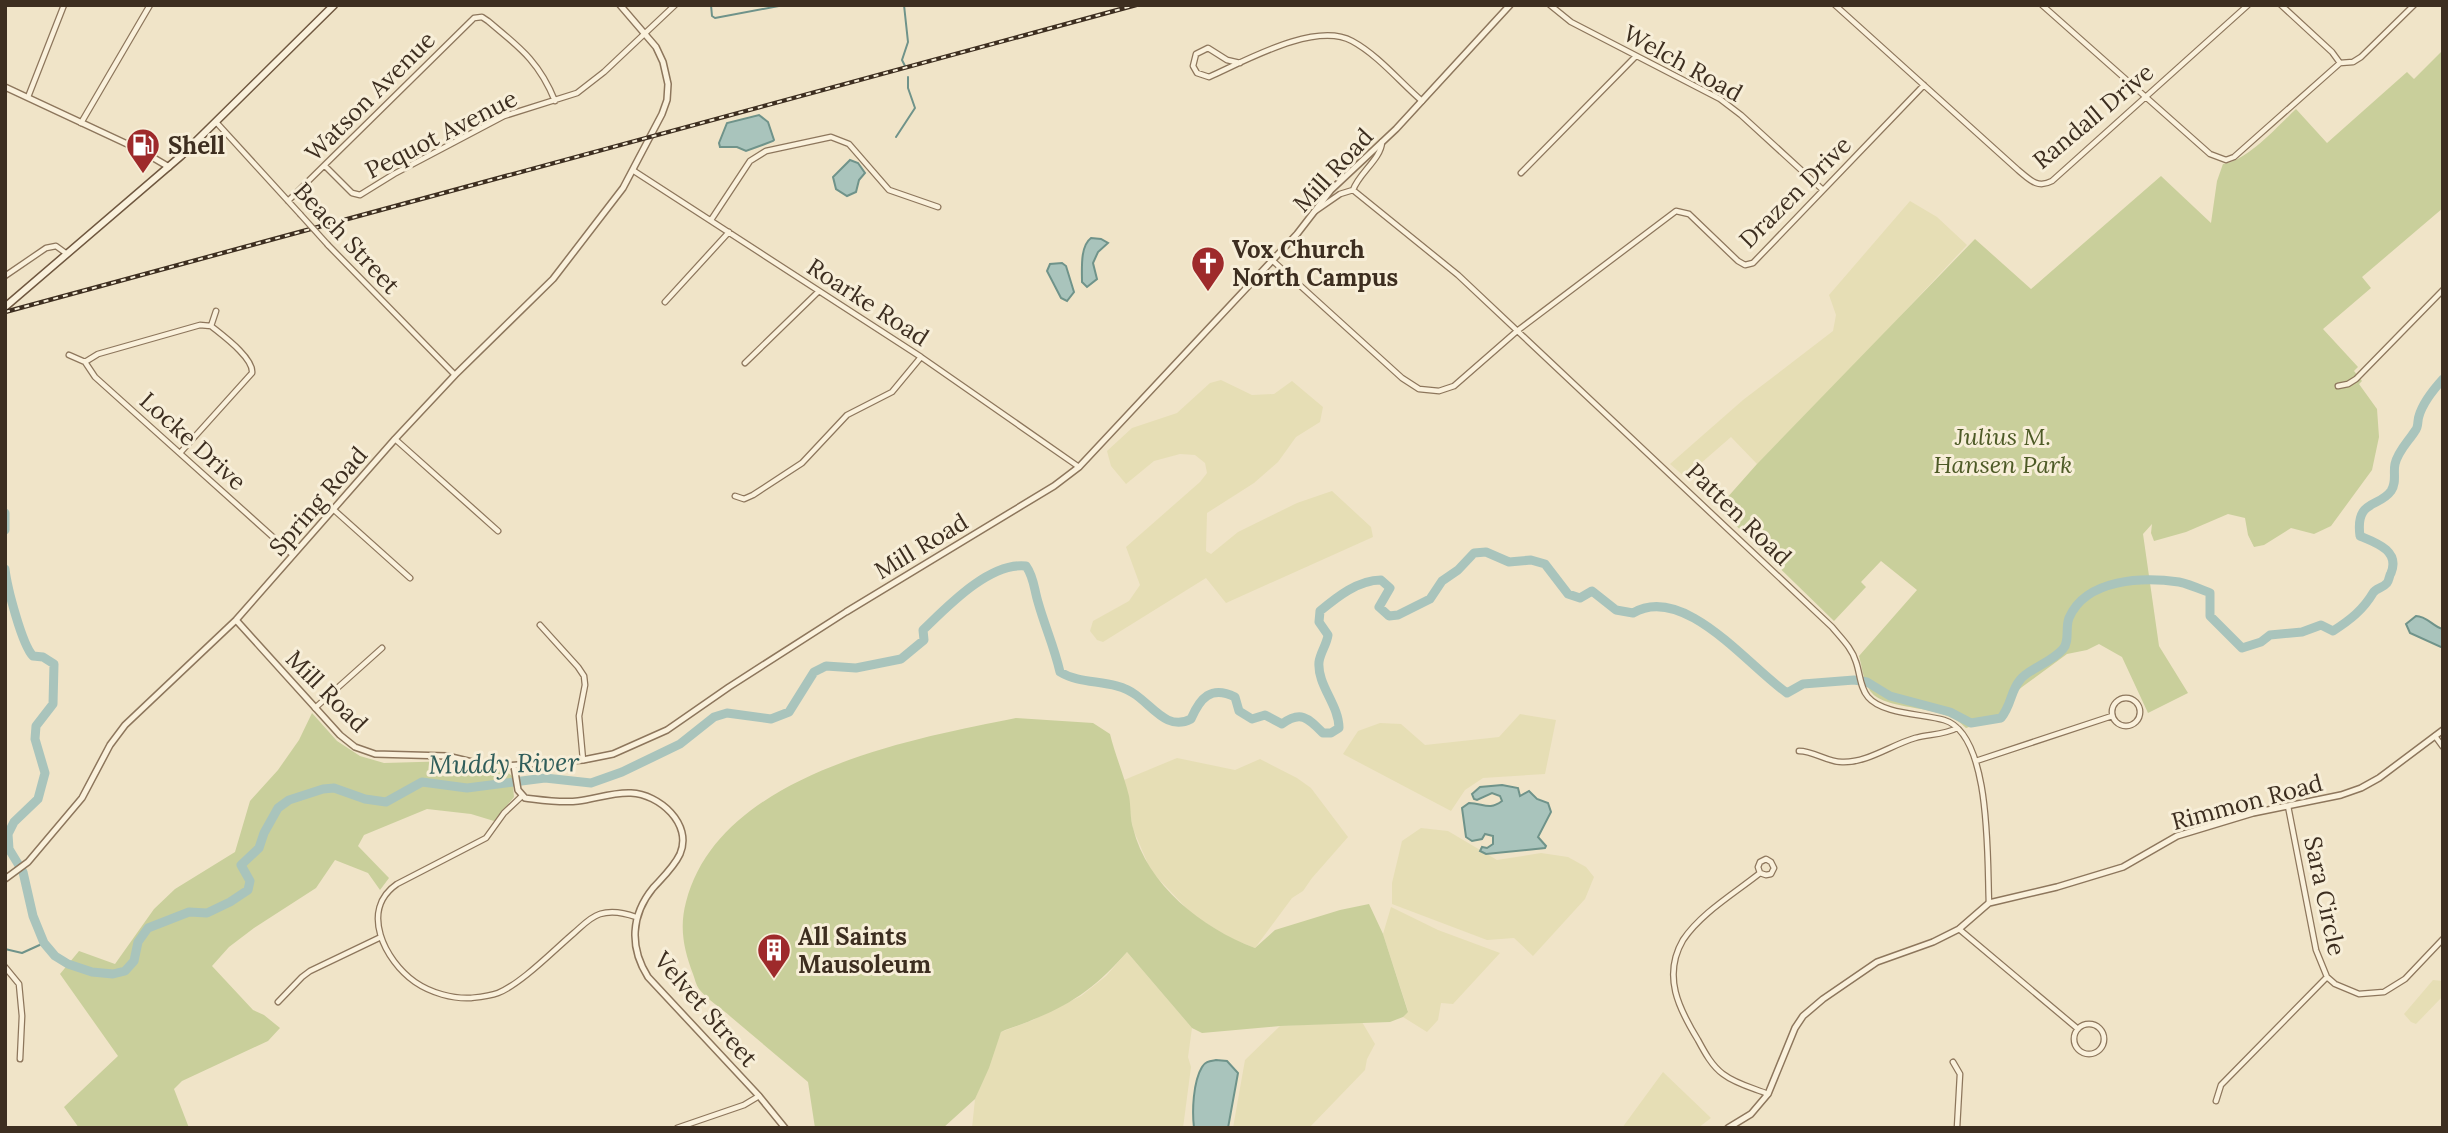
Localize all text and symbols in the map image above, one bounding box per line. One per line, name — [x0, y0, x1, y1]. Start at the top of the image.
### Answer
street label: Welch Road — [1618, 18, 1748, 108]
street label: Watson Avenue — [298, 24, 442, 168]
street label: Randall Drive — [2026, 57, 2160, 175]
street label: Pequot Avenue — [360, 82, 522, 186]
street label: Mill Road — [1286, 121, 1380, 219]
fuel station icon: Shell — [124, 126, 162, 175]
street label: Drazen Drive — [1732, 129, 1858, 255]
place label: Shell — [168, 130, 225, 161]
street label: Beach Street — [287, 176, 407, 301]
place label: Vox Church North Campus — [1232, 234, 1398, 293]
church icon: Vox Church North Campus — [1189, 244, 1227, 293]
street label: Roarke Road — [801, 251, 935, 353]
street label: Locke Drive — [133, 385, 253, 497]
park label: Julius M. Hansen Park — [1933, 421, 2073, 480]
street label: Spring Road — [262, 440, 374, 562]
street label: Patten Road — [1680, 456, 1798, 572]
street label: Mill Road — [869, 506, 973, 586]
street label: Mill Road — [279, 643, 375, 739]
water label: Muddy River — [428, 745, 580, 781]
street label: Rimmon Road — [2168, 767, 2326, 837]
street label: Sara Circle — [2297, 834, 2353, 958]
place label: All Saints Mausoleum — [798, 921, 931, 980]
building icon: All Saints Mausoleum — [755, 931, 793, 980]
street label: Velvet Street — [647, 944, 765, 1074]

